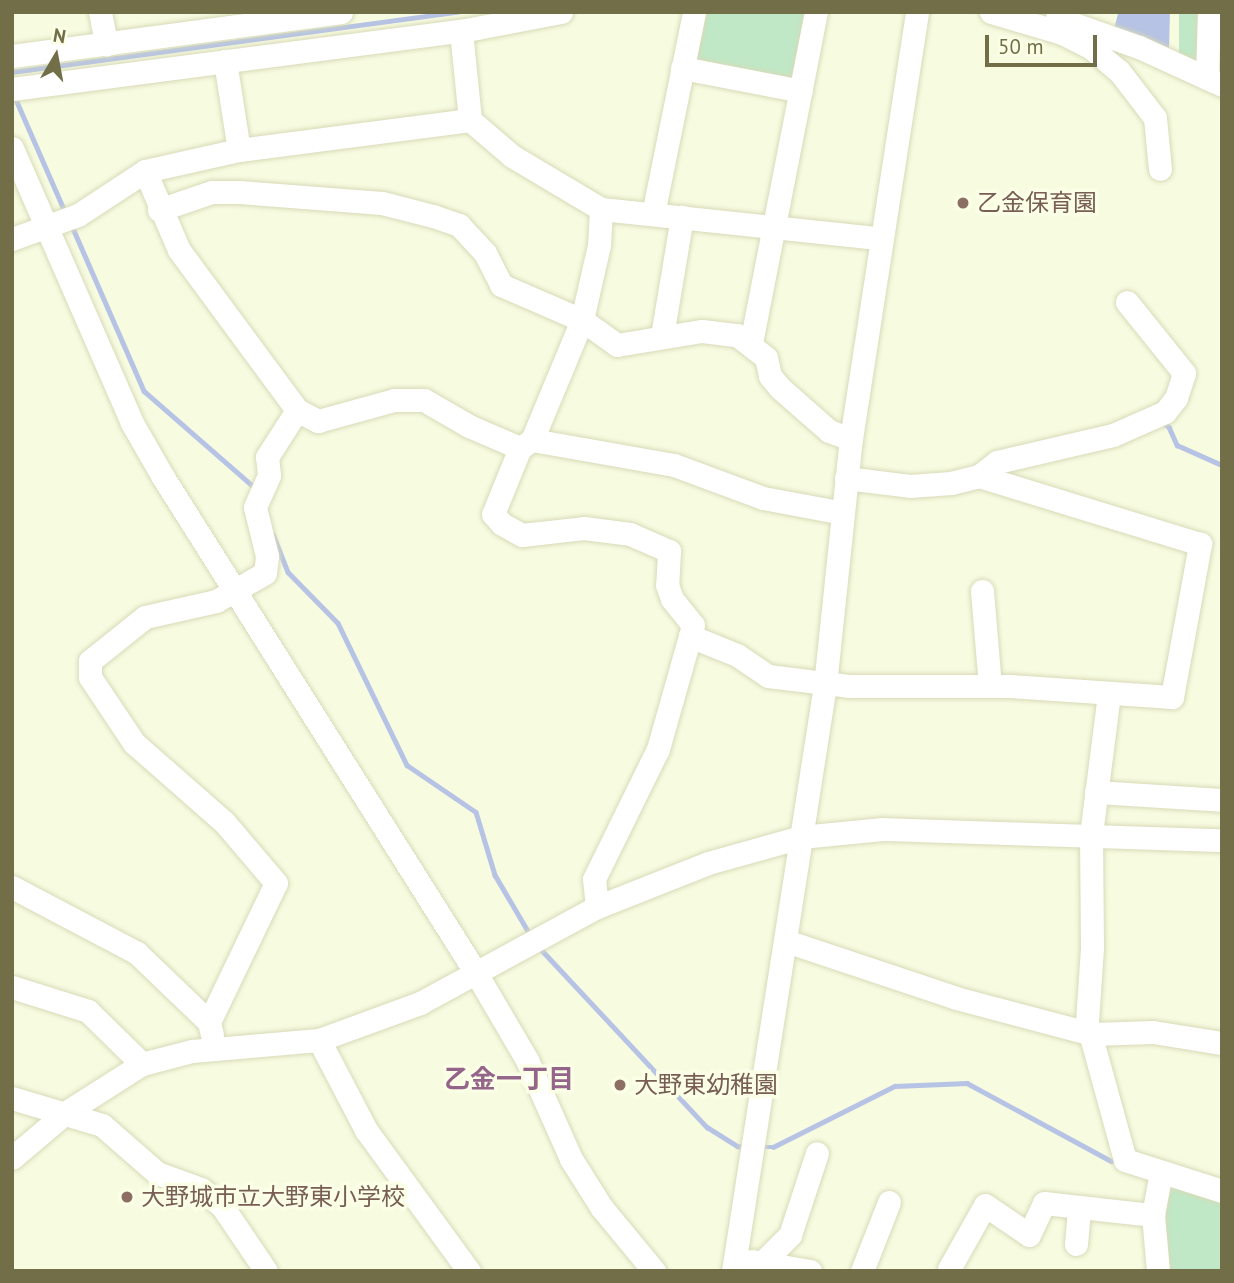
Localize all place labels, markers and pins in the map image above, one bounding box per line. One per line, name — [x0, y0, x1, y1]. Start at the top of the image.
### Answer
place label: 乙金保育園 — [977, 189, 1097, 217]
marker: 乙金保育園 — [955, 195, 971, 211]
place label: 大野東幼稚園 — [634, 1071, 778, 1099]
marker: 大野東幼稚園 — [612, 1077, 628, 1093]
place label: 大野城市立大野東小学校 — [141, 1183, 405, 1211]
marker: 大野城市立大野東小学校 — [119, 1189, 135, 1205]

